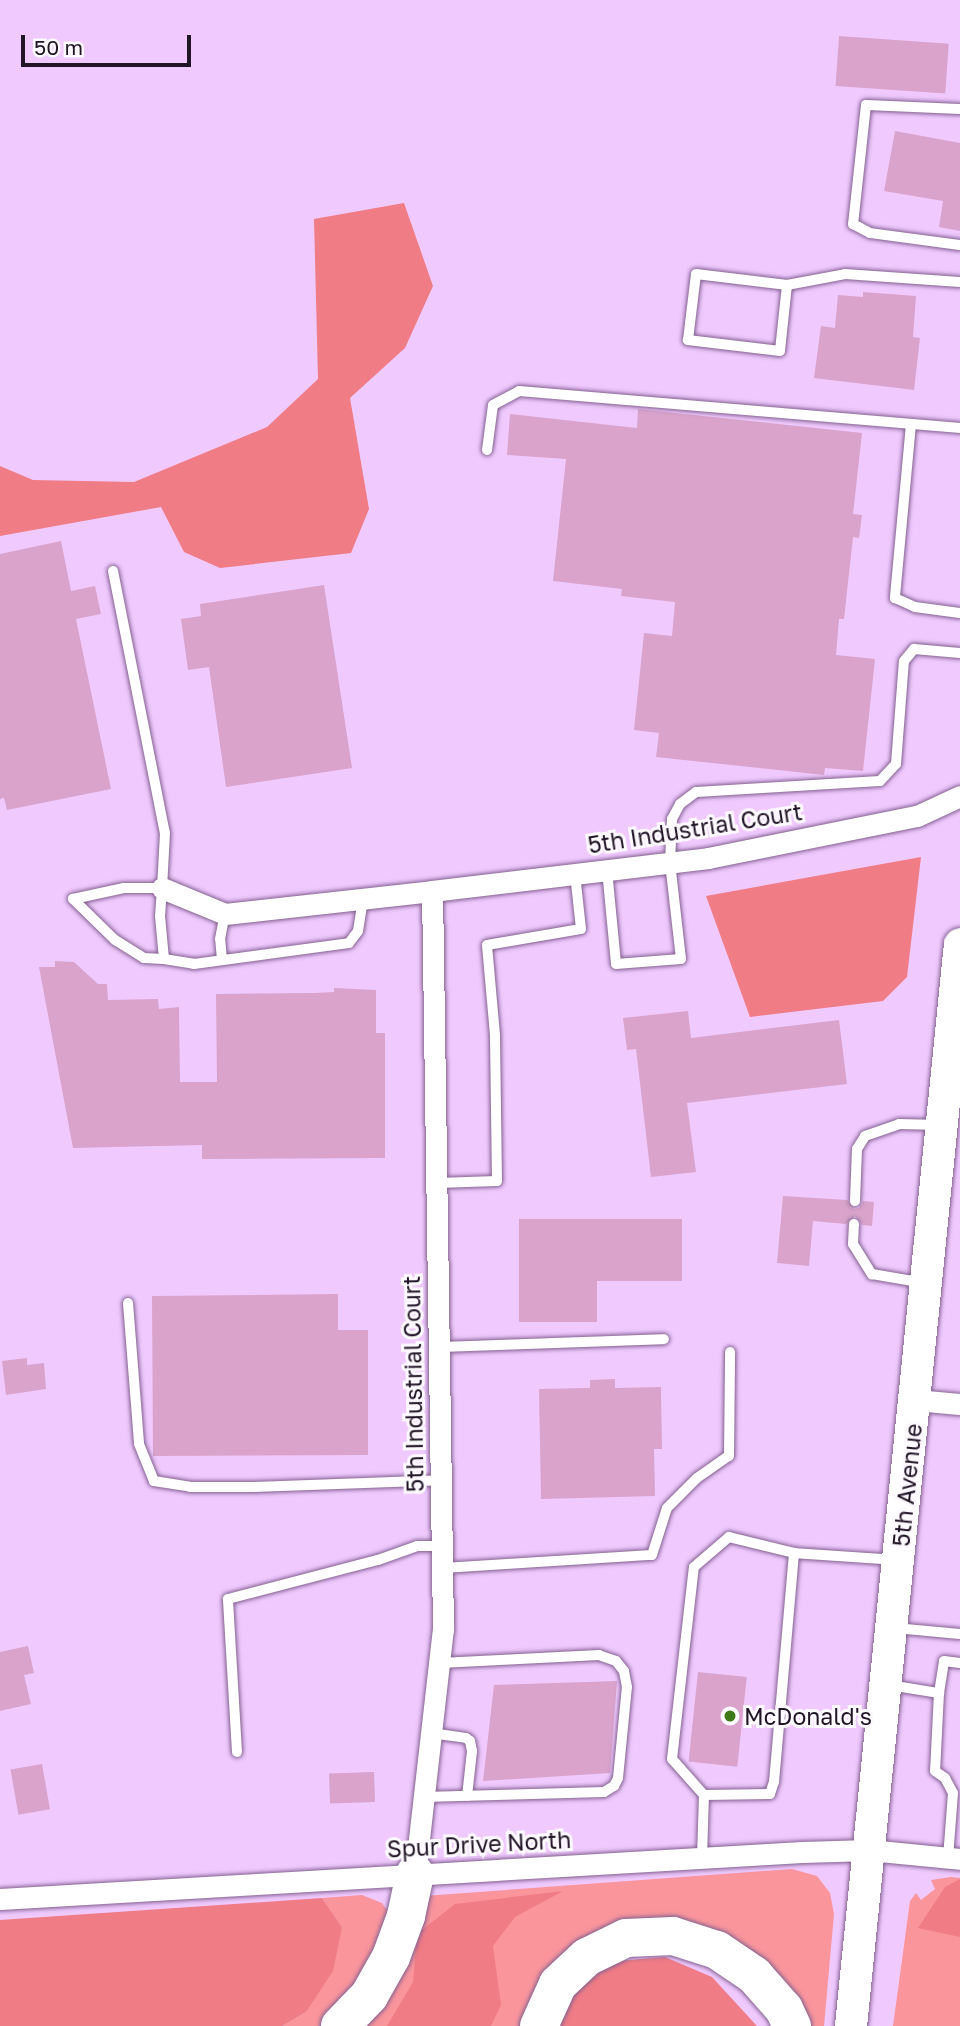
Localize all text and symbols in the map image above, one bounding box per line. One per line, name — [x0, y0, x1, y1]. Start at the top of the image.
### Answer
scale bar — [24, 21, 194, 65]
text: 50 m — [34, 34, 83, 60]
street label: 5th Industrial Court — [586, 797, 804, 859]
street label: 5th Industrial Court — [397, 1276, 429, 1492]
street label: 5th Avenue — [887, 1422, 927, 1548]
place label: McDonald's — [744, 1702, 872, 1730]
marker: McDonald's — [722, 1708, 738, 1724]
street label: Spur Drive North — [386, 1825, 572, 1863]

